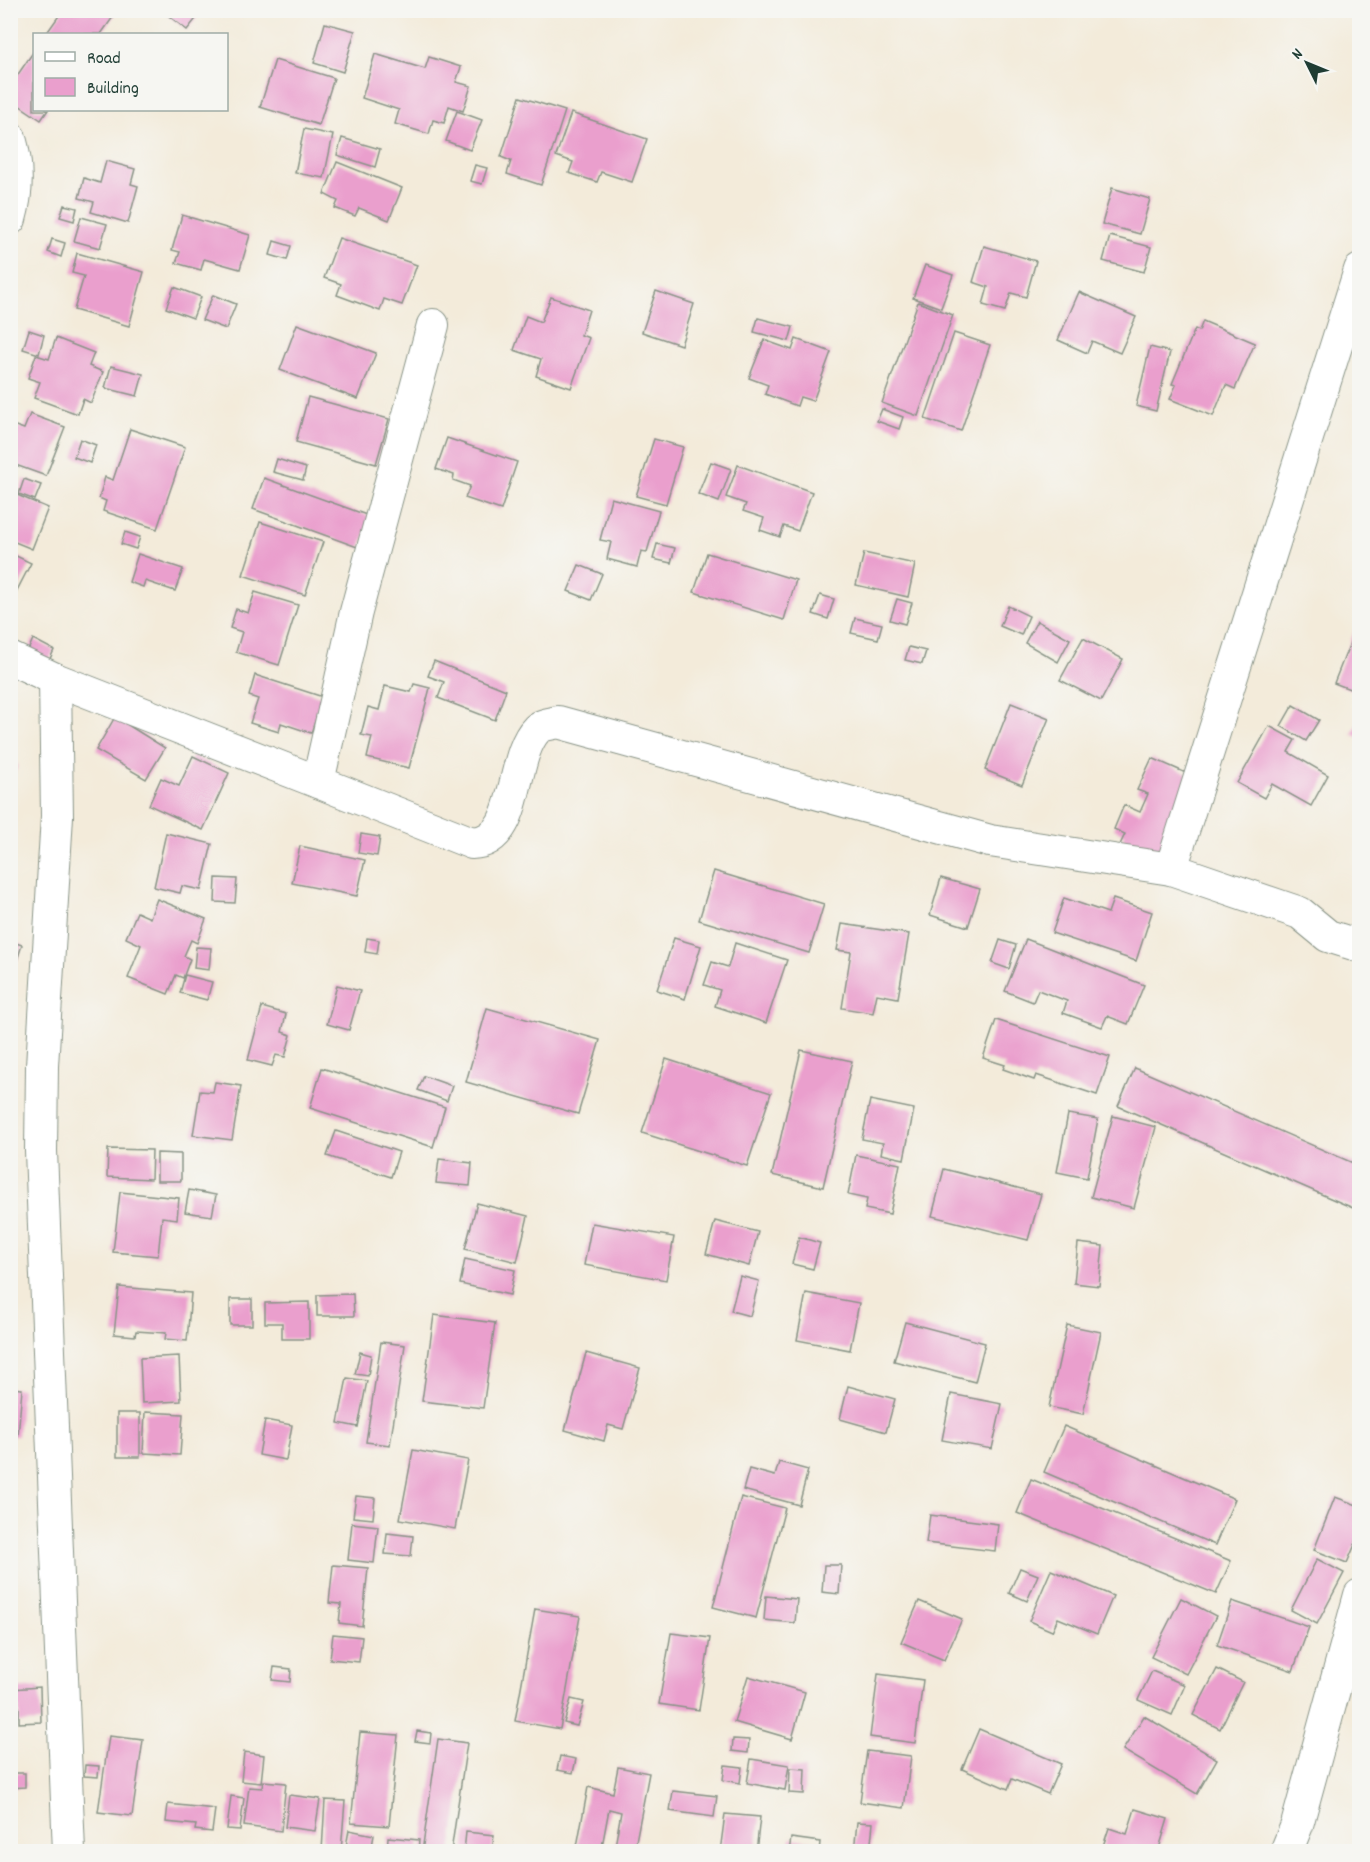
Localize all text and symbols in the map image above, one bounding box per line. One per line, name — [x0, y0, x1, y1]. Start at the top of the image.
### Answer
legend — [33, 33, 228, 111]
north arrow — [1277, 33, 1337, 93]
text: N — [1287, 44, 1309, 65]
text: Road — [87, 47, 121, 72]
text: Building — [87, 77, 139, 102]

